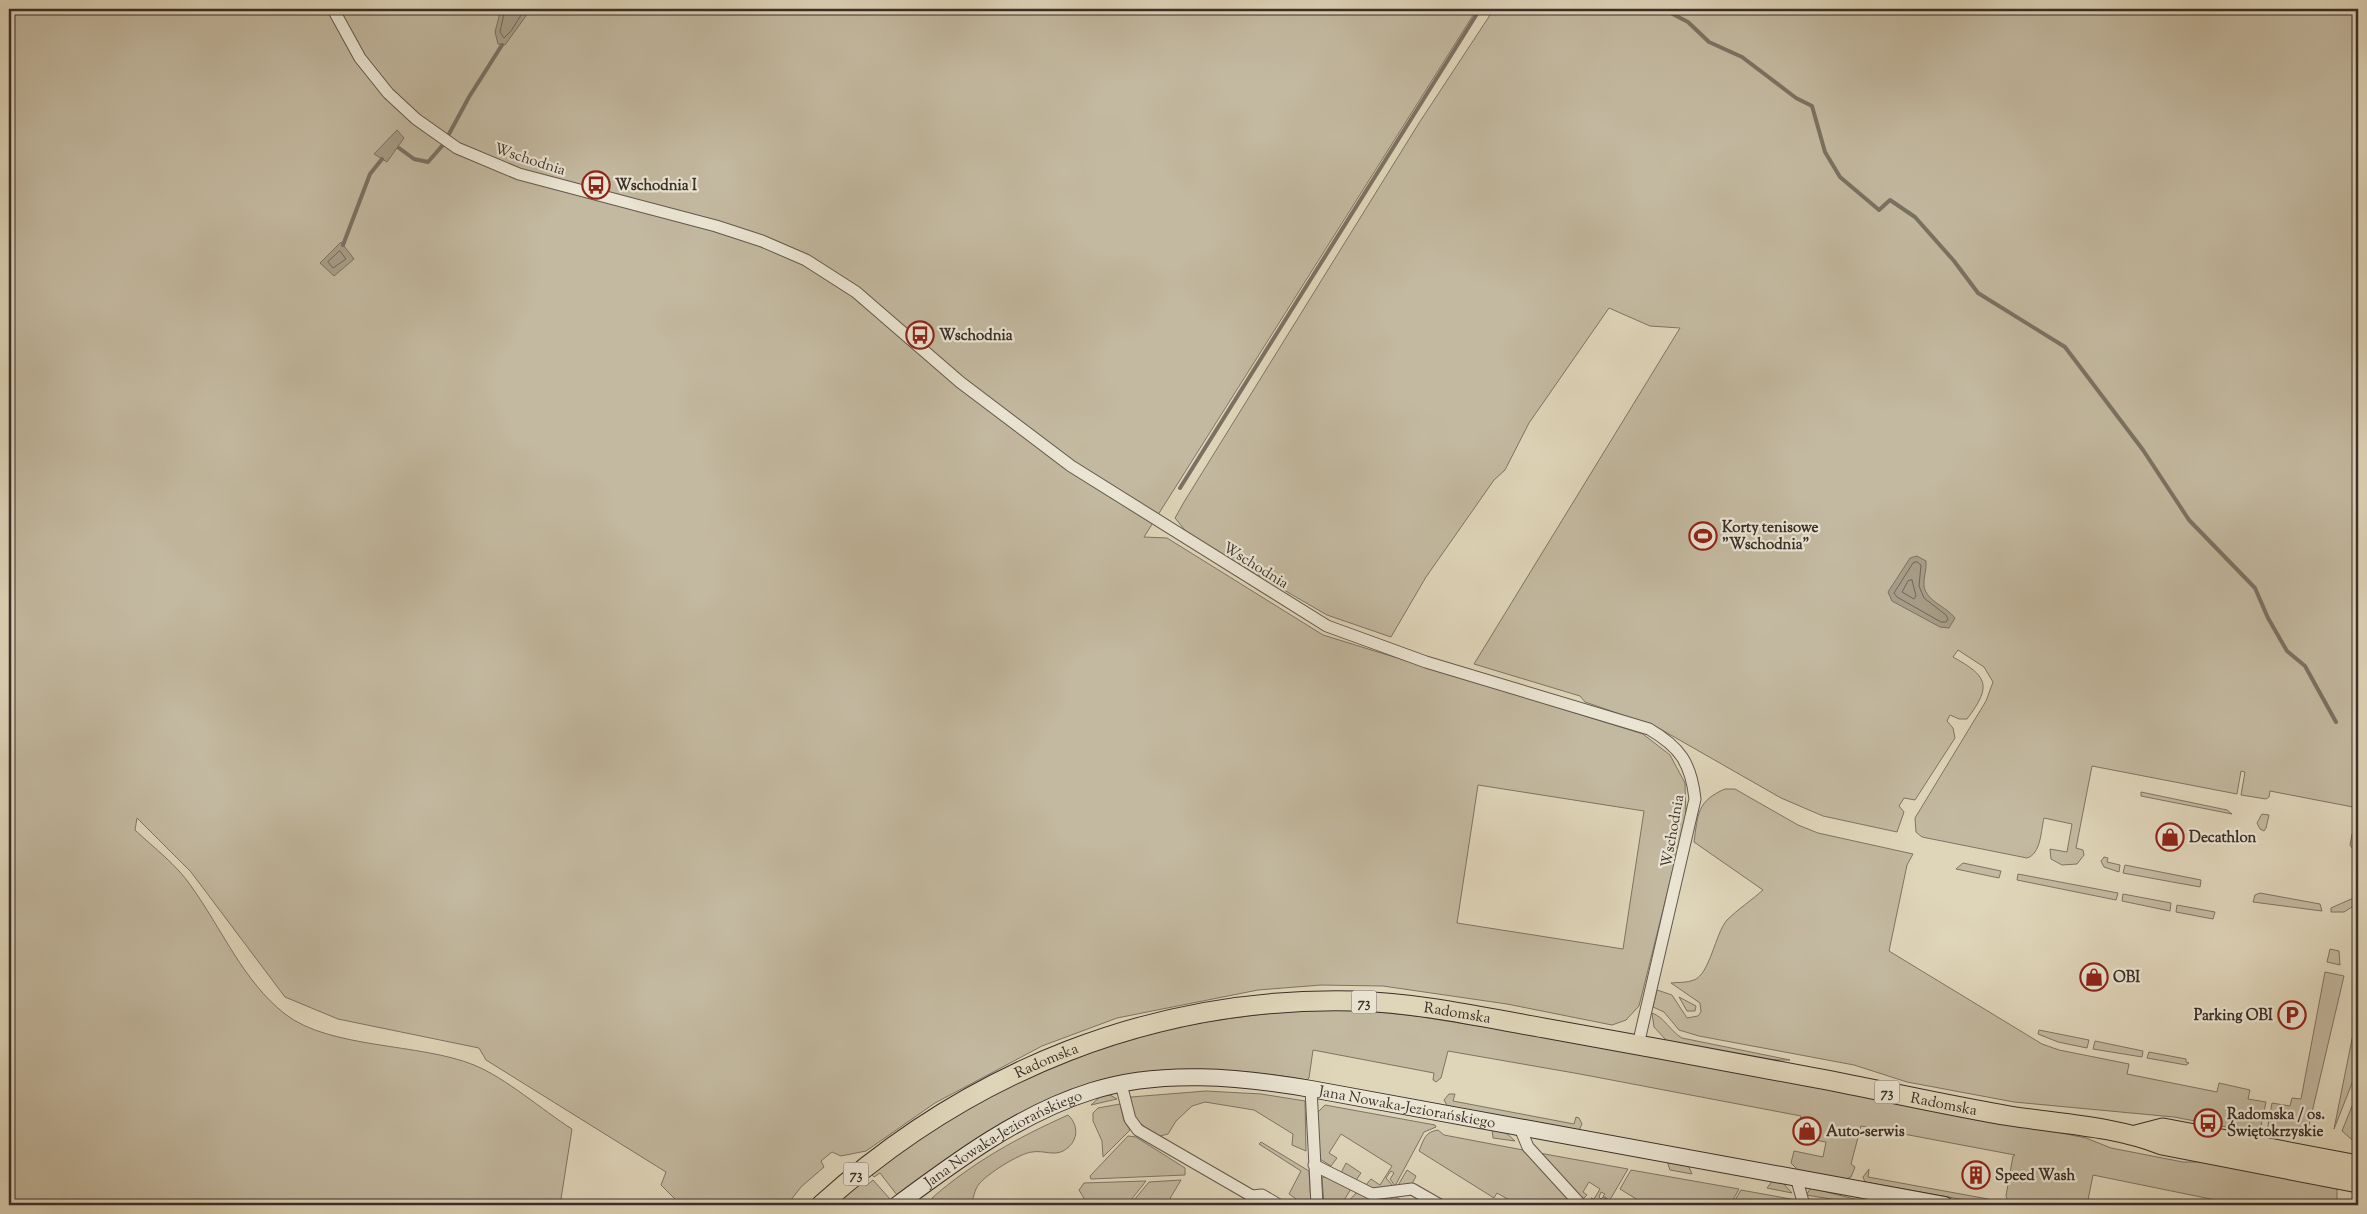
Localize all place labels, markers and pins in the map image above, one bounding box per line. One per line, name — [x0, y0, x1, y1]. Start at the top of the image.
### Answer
bus stop icon: Wschodnia I — [581, 170, 611, 200]
place label: Wschodnia I — [615, 176, 697, 197]
bus stop icon: Wschodnia — [905, 320, 935, 350]
place label: Wschodnia — [939, 326, 1013, 347]
place label: Korty tenisowe "Wschodnia" — [1722, 518, 1819, 556]
sports icon: Korty tenisowe "Wschodnia" — [1688, 521, 1718, 551]
shop icon: Decathlon — [2155, 822, 2185, 852]
place label: Decathlon — [2189, 828, 2257, 849]
shop icon: OBI — [2079, 962, 2109, 992]
place label: OBI — [2113, 968, 2140, 989]
parking icon: Parking OBI — [2277, 1000, 2307, 1030]
place label: Parking OBI — [2194, 1006, 2273, 1027]
place label: Radomska / os. Świętokrzyskie — [2227, 1105, 2325, 1143]
bus stop icon: Radomska / os. Świętokrzyskie — [2193, 1108, 2223, 1138]
shop icon: Auto-serwis — [1792, 1116, 1822, 1146]
place label: Auto-serwis — [1826, 1122, 1905, 1143]
building icon: Speed Wash — [1961, 1160, 1991, 1190]
place label: Speed Wash — [1995, 1166, 2076, 1187]

